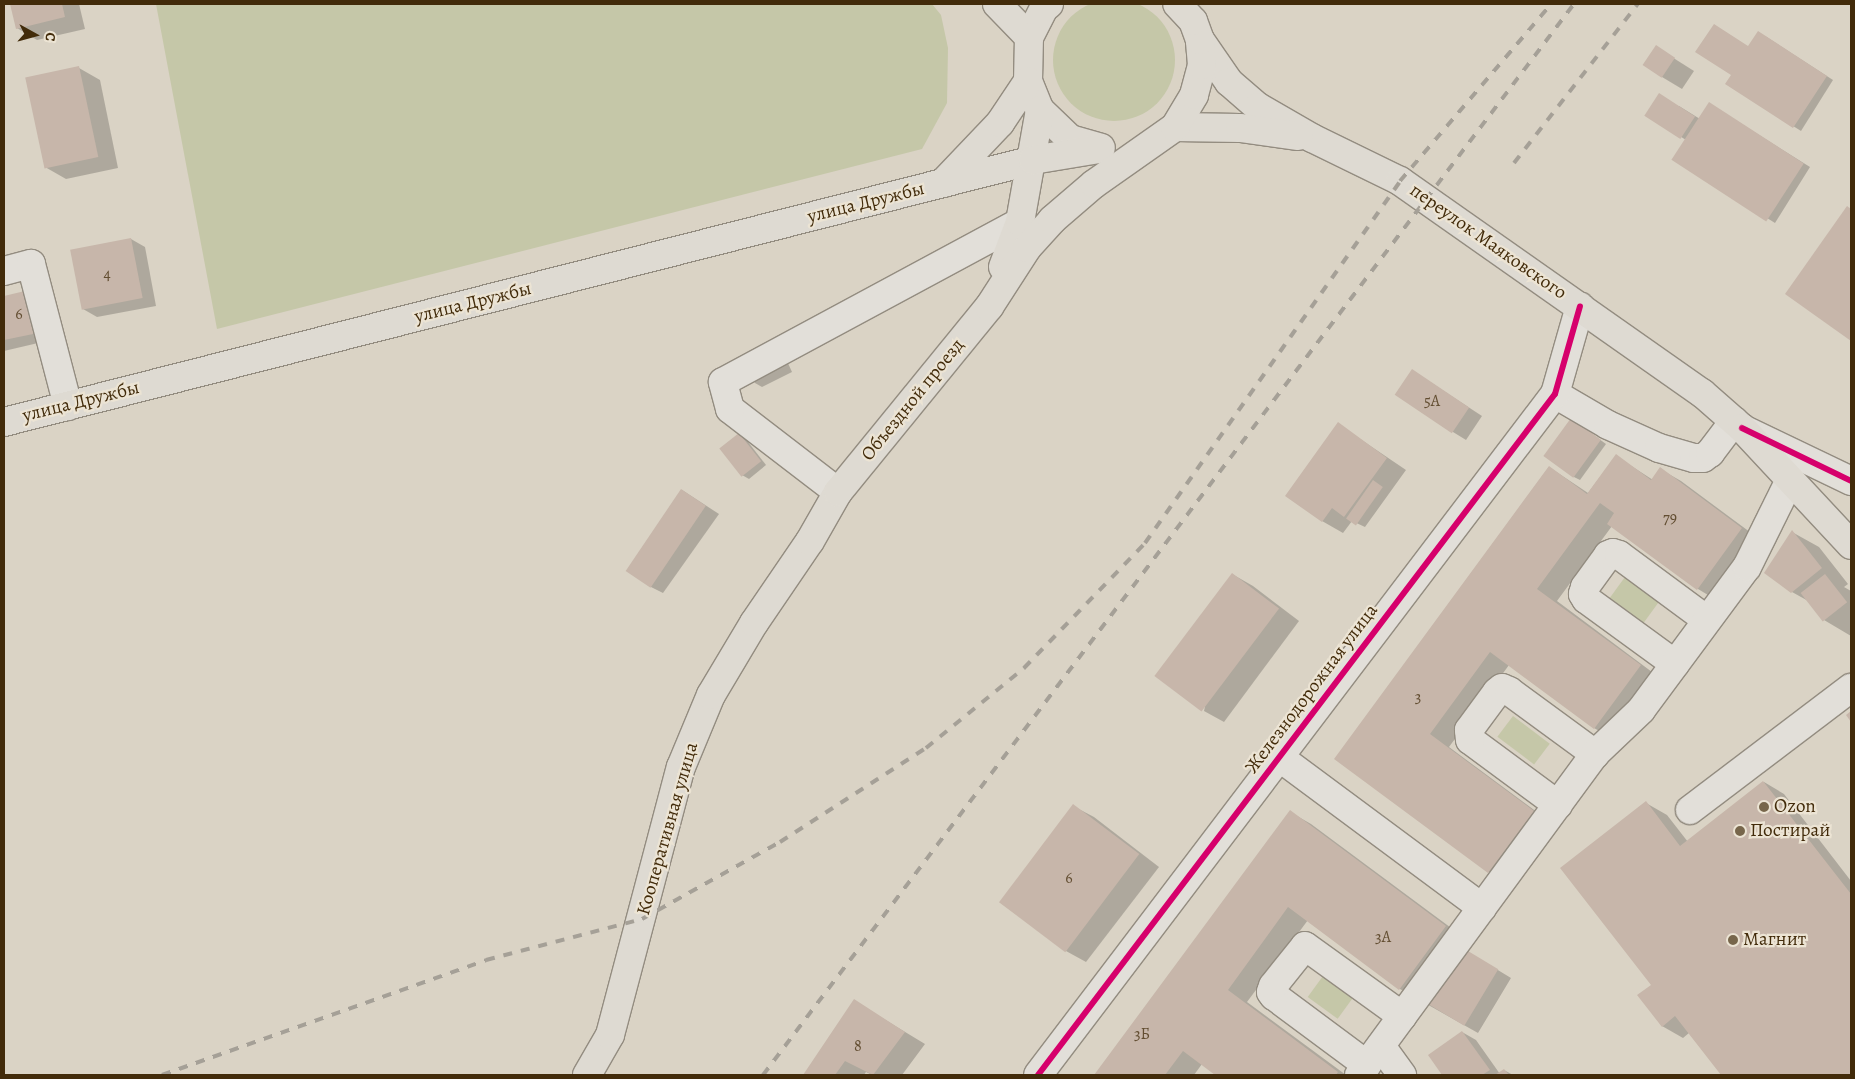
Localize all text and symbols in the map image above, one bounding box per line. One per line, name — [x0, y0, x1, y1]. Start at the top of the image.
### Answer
north arrow — [10, 10, 60, 60]
text: С — [40, 31, 60, 42]
street label: улица Дружбы — [805, 177, 927, 229]
street label: переулок Маяковского — [1405, 179, 1571, 305]
house number: 4 — [103, 264, 111, 284]
street label: улица Дружбы — [412, 277, 534, 329]
house number: 6 — [15, 304, 23, 324]
street label: Объездной проезд — [857, 334, 969, 466]
street label: улица Дружбы — [20, 376, 142, 428]
house number: 5А — [1424, 391, 1440, 411]
house number: 79 — [1663, 508, 1677, 528]
street label: Железнодорожная улица — [1241, 600, 1383, 778]
house number: 3 — [1415, 687, 1421, 707]
street label: Кооперативная улица — [632, 740, 704, 918]
place label: Ozon — [1774, 796, 1816, 818]
marker: Ozon — [1758, 801, 1770, 813]
place label: Постирай — [1750, 820, 1830, 842]
marker: Постирай — [1734, 825, 1746, 837]
house number: 6 — [1065, 868, 1073, 888]
house number: 3А — [1375, 927, 1391, 947]
place label: Магнит — [1743, 929, 1806, 951]
marker: Магнит — [1727, 934, 1739, 946]
house number: 3Б — [1134, 1024, 1150, 1044]
house number: 8 — [854, 1036, 862, 1056]

